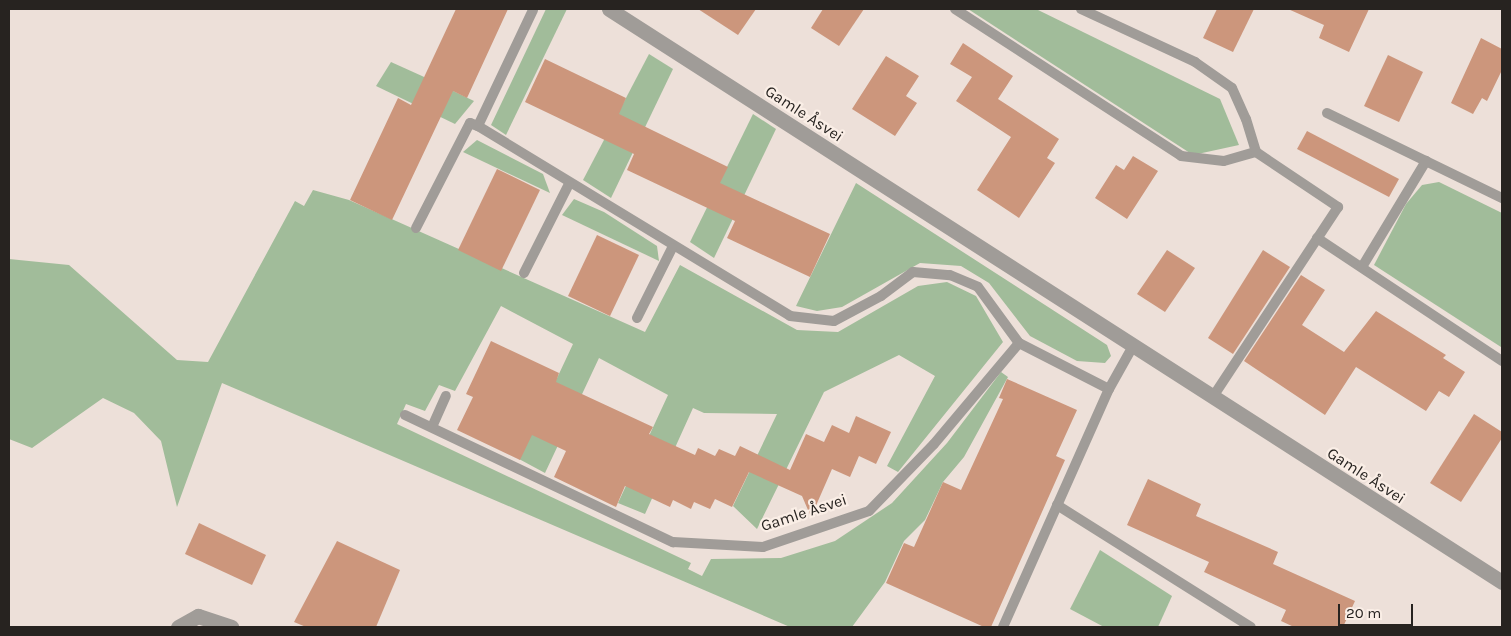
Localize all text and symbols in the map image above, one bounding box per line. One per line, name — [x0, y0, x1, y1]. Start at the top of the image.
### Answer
street label: Gamle Åsvei — [761, 82, 847, 146]
street label: Gamle Åsvei — [1323, 444, 1409, 508]
street label: Gamle Åsvei — [759, 490, 849, 536]
scale bar — [1341, 594, 1416, 626]
text: 20 m — [1346, 604, 1381, 622]

